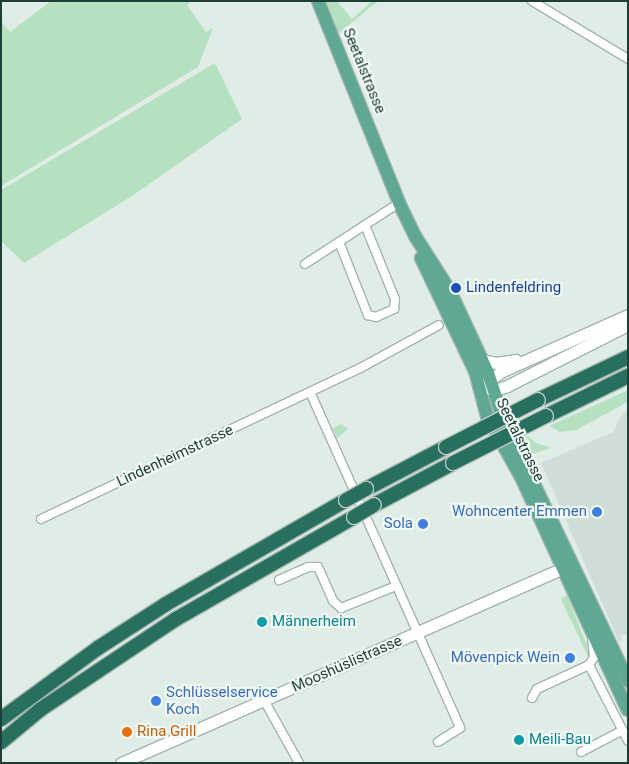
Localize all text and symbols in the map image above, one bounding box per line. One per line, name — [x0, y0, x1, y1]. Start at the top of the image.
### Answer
street label: Seetalstrasse — [339, 26, 389, 116]
place label: Lindenfeldring — [466, 279, 561, 297]
marker: Lindenfeldring — [450, 282, 462, 294]
street label: Seetalstrasse — [492, 395, 548, 485]
street label: Lindenheimstrasse — [114, 421, 236, 491]
place label: Wohncenter Emmen — [452, 503, 587, 521]
marker: Wohncenter Emmen — [591, 506, 603, 518]
place label: Sola — [384, 515, 413, 533]
marker: Sola — [417, 518, 429, 530]
place label: Männerheim — [272, 613, 356, 631]
marker: Männerheim — [256, 616, 268, 628]
street label: Mooshüslistrasse — [289, 632, 405, 696]
place label: Mövenpick Wein — [451, 649, 560, 667]
marker: Mövenpick Wein — [564, 652, 576, 664]
place label: Schlüsselservice Koch — [166, 683, 278, 718]
marker: Schlüsselservice Koch — [150, 695, 162, 707]
place label: Rina Grill — [137, 723, 196, 741]
marker: Rina Grill — [121, 726, 133, 738]
place label: Meili-Bau — [529, 731, 591, 749]
marker: Meili-Bau — [513, 734, 525, 746]

